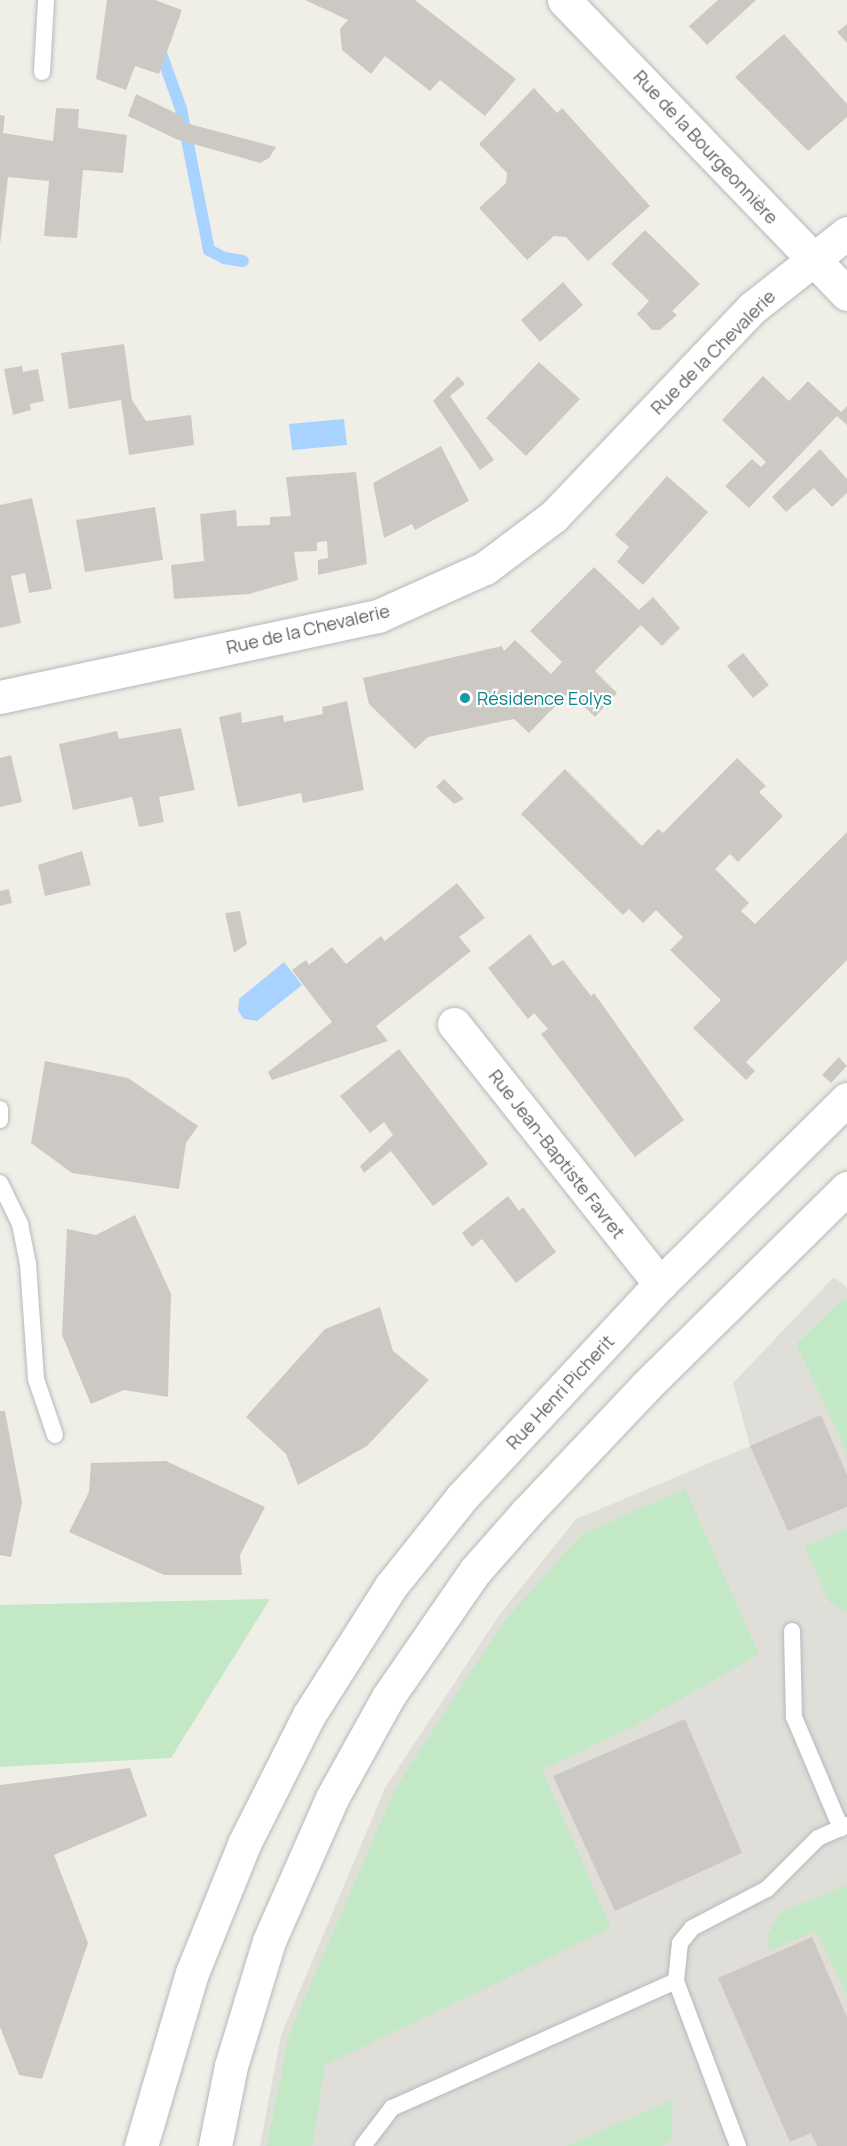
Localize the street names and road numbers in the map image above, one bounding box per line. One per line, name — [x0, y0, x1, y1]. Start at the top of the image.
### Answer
street label: Rue de la Bourgeonnière — [629, 66, 783, 228]
street label: Rue de la Chevalerie — [646, 285, 780, 419]
street label: Rue de la Chevalerie — [224, 600, 392, 658]
street label: Rue Jean-Baptiste Favret — [484, 1065, 630, 1243]
street label: Rue Henri Picherit — [502, 1331, 618, 1453]

